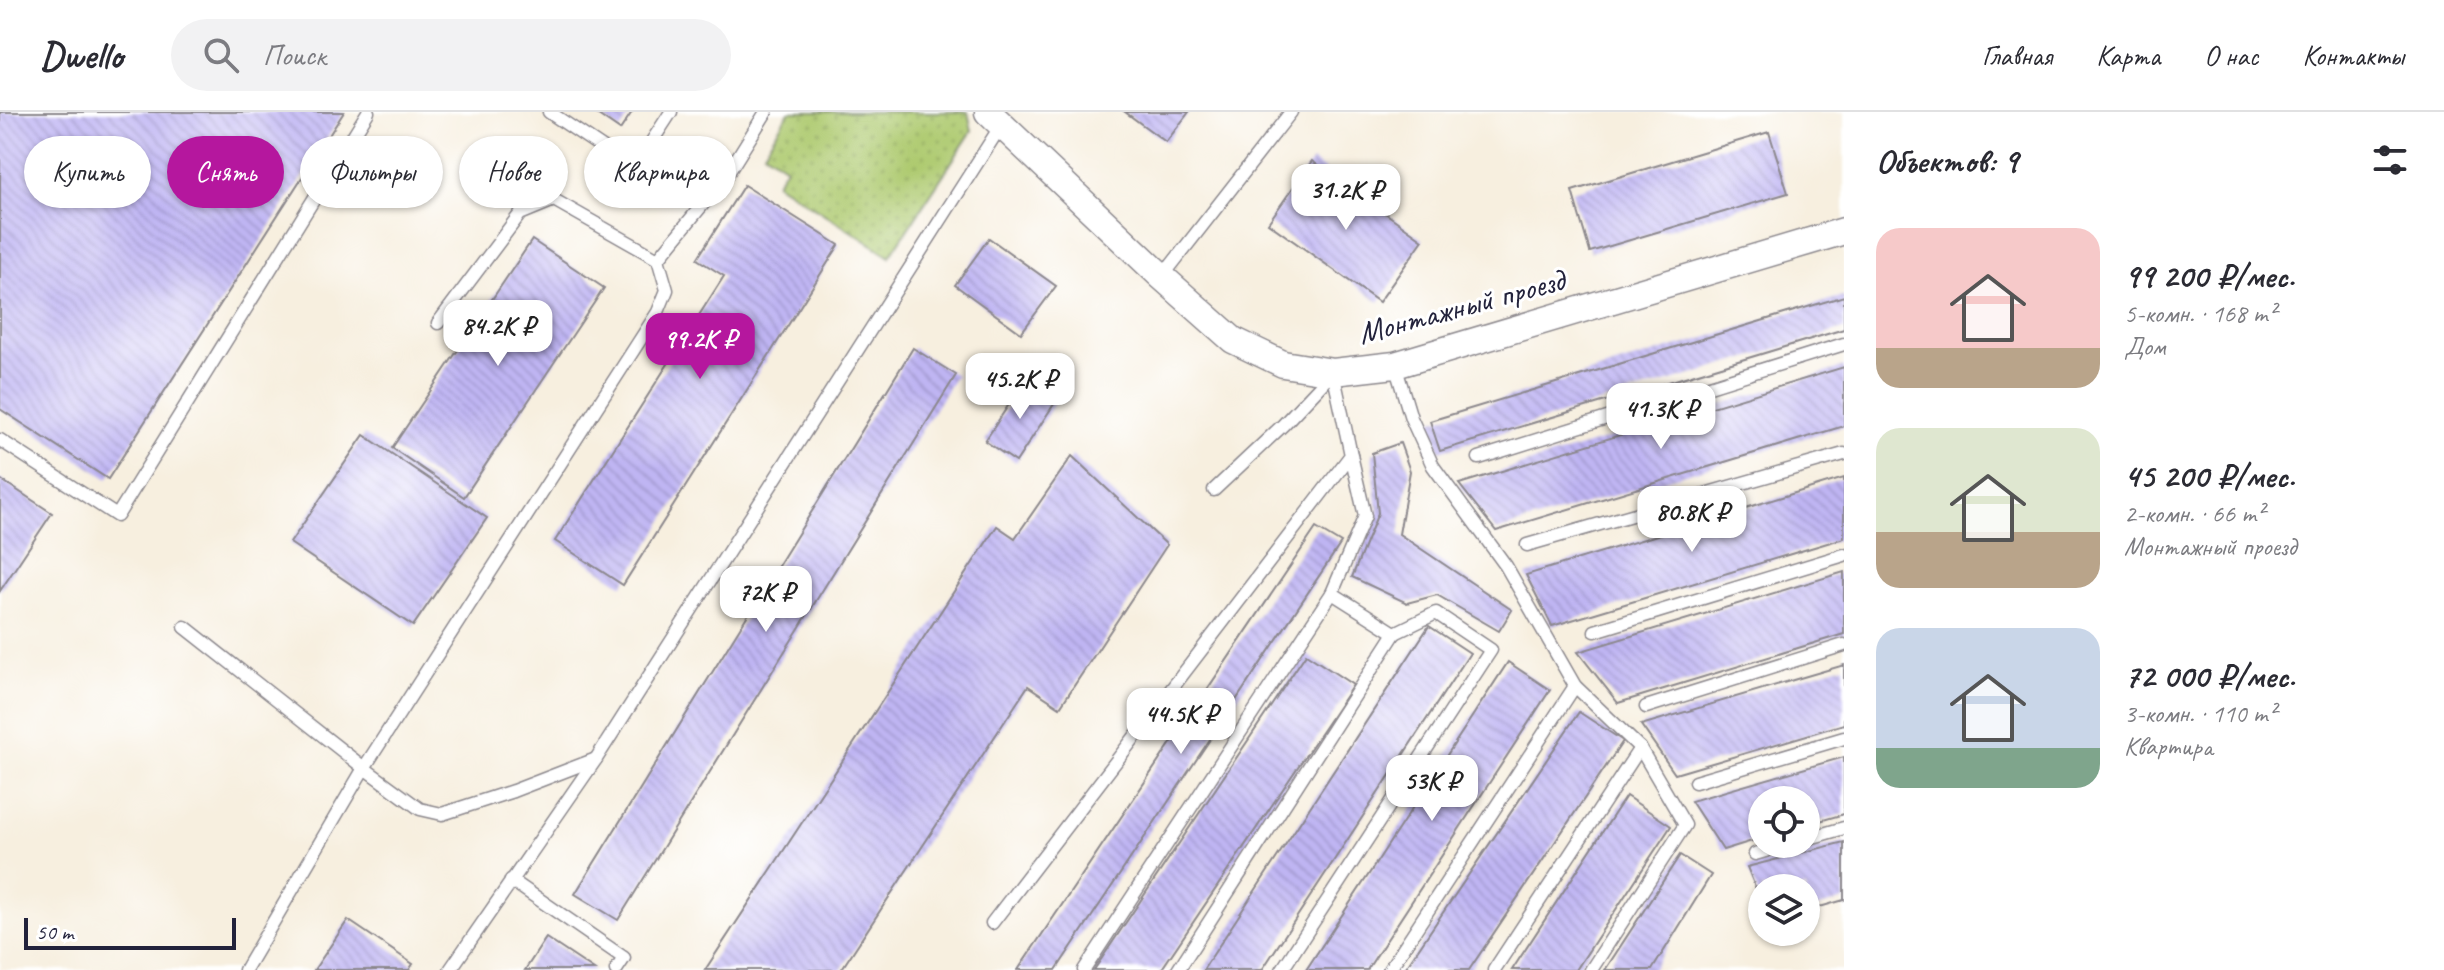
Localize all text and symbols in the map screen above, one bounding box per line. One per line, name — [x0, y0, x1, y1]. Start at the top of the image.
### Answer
search box — [171, 19, 731, 91]
text: Dwello — [40, 32, 123, 79]
icon: search — [199, 33, 243, 77]
text: Поиск — [263, 36, 326, 74]
text: Главная — [1982, 38, 2052, 73]
text: Карта — [2096, 38, 2160, 73]
text: О нас — [2204, 38, 2258, 73]
text: Контакты — [2302, 38, 2404, 73]
chip: Купить — [24, 136, 151, 208]
chip: Снять — [167, 136, 284, 208]
chip: Фильтры — [300, 136, 443, 208]
chip: Новое — [459, 136, 568, 208]
chip: Квартира — [584, 136, 736, 208]
icon: filters — [2368, 138, 2412, 182]
text: Объектов: 9 — [1876, 139, 2018, 182]
pin: 31.2K ₽ — [1272, 164, 1420, 232]
text: 31.2K ₽ — [1309, 173, 1383, 206]
text: 99 200 ₽/мес. — [2124, 254, 2294, 297]
street label: Монтажный проезд — [1353, 259, 1571, 354]
icon: home — [1940, 260, 2036, 356]
text: 5-комн. · 168 m² — [2124, 297, 2276, 330]
pin: 84.2K ₽ — [424, 300, 572, 368]
text: 84.2K ₽ — [461, 309, 535, 342]
pin: 99.2K ₽ — [626, 313, 774, 381]
text: 99.2K ₽ — [664, 322, 736, 355]
text: Дом — [2124, 330, 2166, 363]
pin: 45.2K ₽ — [946, 353, 1094, 421]
text: 45.2K ₽ — [984, 362, 1056, 395]
pin: 41.3K ₽ — [1587, 383, 1735, 451]
text: 41.3K ₽ — [1624, 392, 1698, 425]
text: 45 200 ₽/мес. — [2124, 454, 2295, 497]
icon: home — [1940, 460, 2036, 556]
pin: 80.8K ₽ — [1618, 486, 1766, 554]
text: 80.8K ₽ — [1655, 495, 1729, 528]
text: 2-комн. · 66 m² — [2124, 497, 2264, 530]
text: Монтажный проезд — [2124, 530, 2296, 563]
pin: 72K ₽ — [710, 566, 822, 634]
text: 72K ₽ — [738, 575, 794, 608]
text: 72 000 ₽/мес. — [2124, 654, 2295, 697]
icon: home — [1940, 660, 2036, 756]
pin: 44.5K ₽ — [1107, 688, 1255, 756]
text: 44.5K ₽ — [1145, 697, 1217, 730]
text: 3-комн. · 110 m² — [2124, 697, 2276, 730]
text: Квартира — [2124, 730, 2213, 763]
pin: 53K ₽ — [1376, 755, 1488, 823]
text: 53K ₽ — [1404, 764, 1460, 797]
map controls — [1748, 786, 1820, 946]
button: locate — [1748, 786, 1820, 858]
button: layers — [1748, 874, 1820, 946]
scale bar — [24, 914, 236, 950]
text: 50 m — [36, 918, 73, 946]

